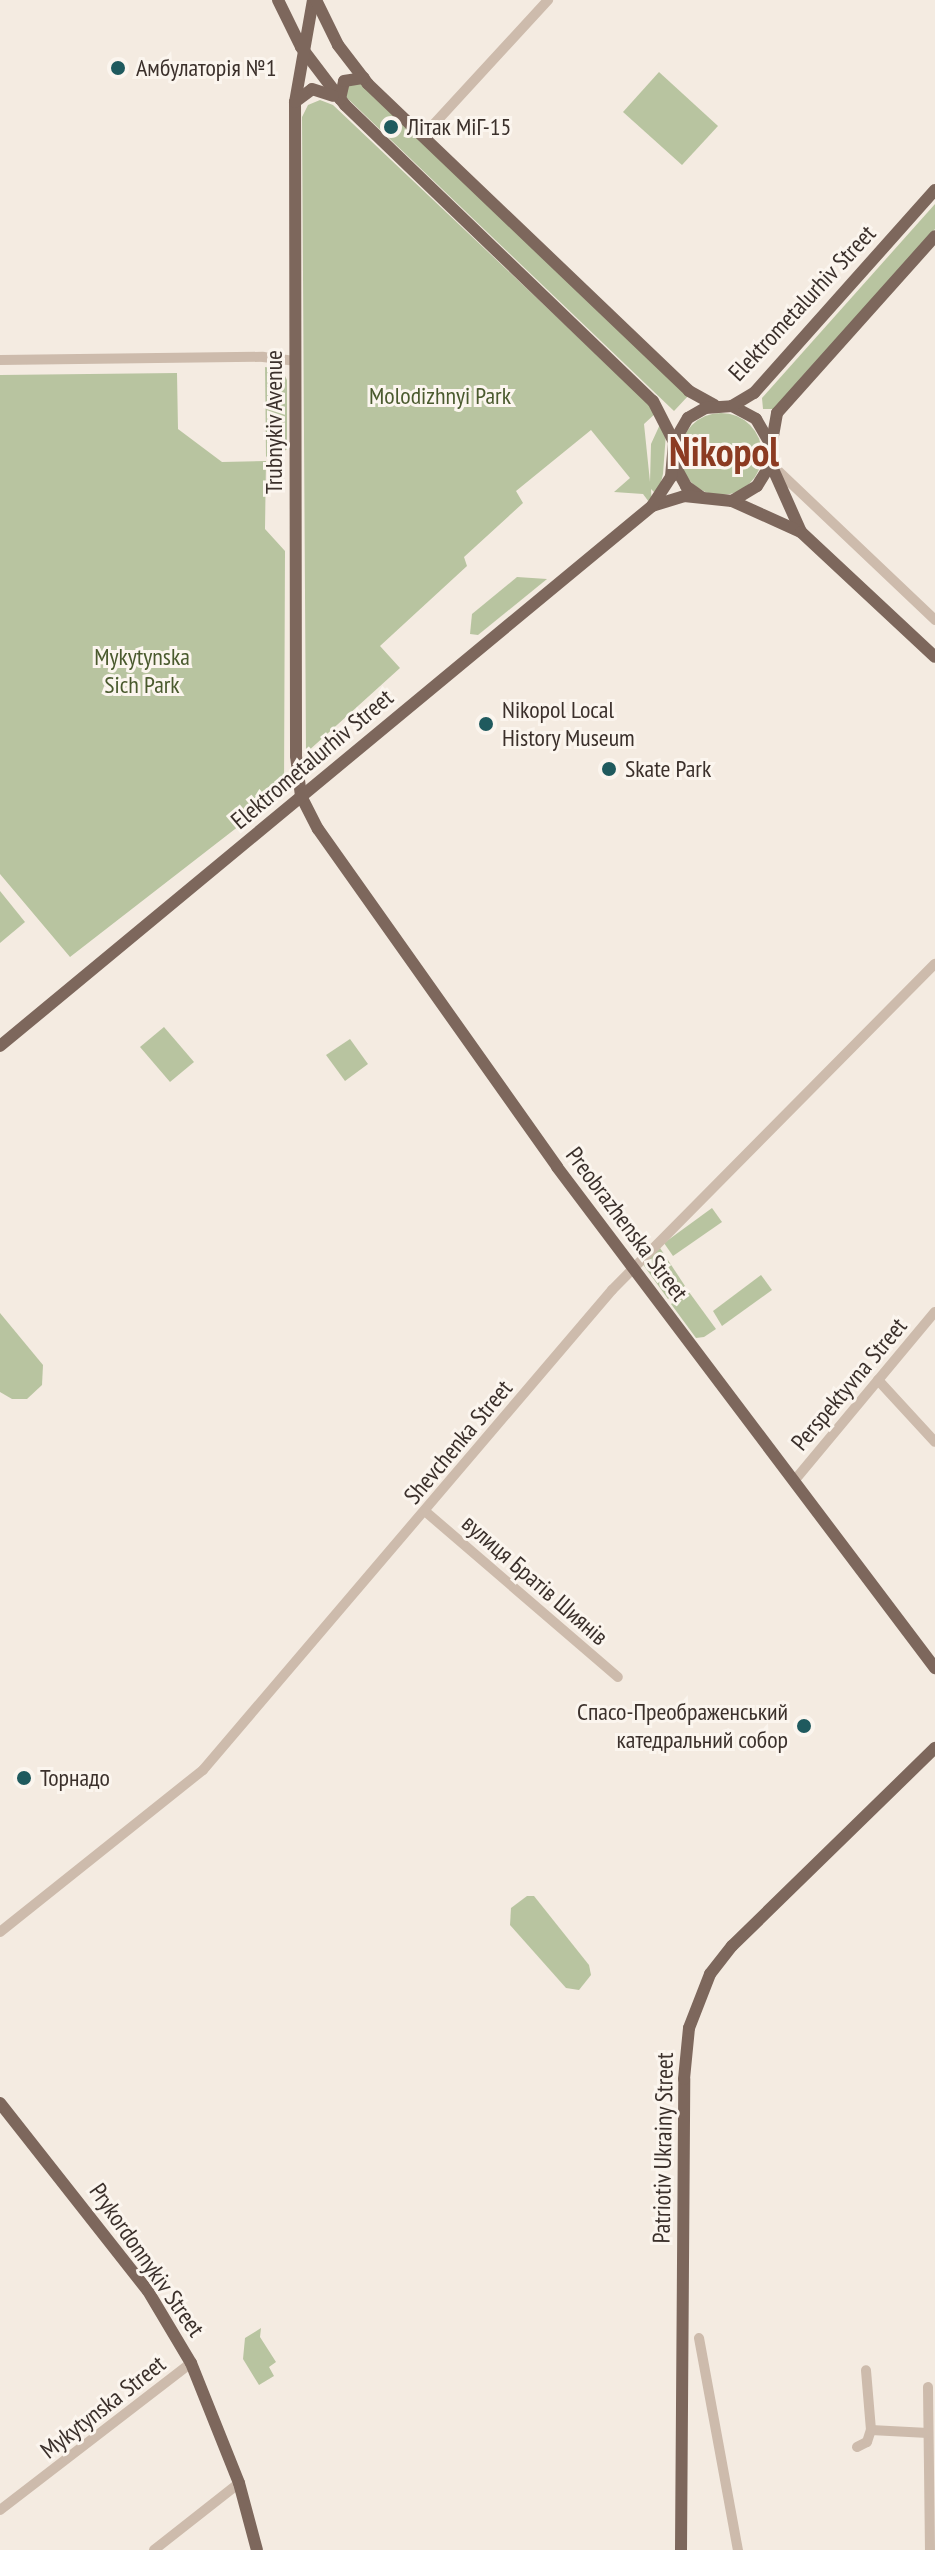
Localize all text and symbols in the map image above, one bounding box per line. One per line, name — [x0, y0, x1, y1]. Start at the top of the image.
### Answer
place label: Амбулаторія №1 — [136, 54, 276, 82]
marker: Амбулаторія №1 — [107, 57, 129, 79]
place label: Літак МіГ-15 — [407, 113, 511, 141]
marker: Літак МіГ-15 — [382, 118, 400, 136]
street label: Elektrometalurhiv Street — [722, 219, 882, 387]
street label: Trubnykiv Avenue — [260, 349, 288, 495]
park label: Molodizhnyi Park — [369, 382, 511, 410]
district label: Nikopol — [669, 427, 779, 475]
park label: Mykytynska Sich Park — [94, 643, 190, 699]
street label: Elektrometalurhiv Street — [225, 683, 399, 835]
place label: Nikopol Local History Museum — [502, 696, 635, 752]
marker: Nikopol Local History Museum — [477, 715, 495, 733]
place label: Skate Park — [625, 755, 711, 783]
marker: Skate Park — [600, 760, 618, 778]
street label: Preobrazhenska Street — [560, 1142, 694, 1306]
street label: Perspektyvna Street — [785, 1312, 913, 1456]
street label: Shevchenka Street — [398, 1374, 518, 1510]
street label: вулиця Братів Шиянів — [456, 1509, 614, 1651]
place label: Спасо-Преображенський катедральний собор — [577, 1698, 788, 1754]
marker: Спасо-Преображенський катедральний собор — [795, 1717, 813, 1735]
place label: Торнадо — [40, 1764, 110, 1792]
marker: Торнадо — [15, 1769, 33, 1787]
street label: Patriotiv Ukrainy Street — [647, 2052, 679, 2244]
street label: Prykordonnykiv Street — [83, 2178, 211, 2342]
street label: Mykytynska Street — [35, 2349, 171, 2465]

